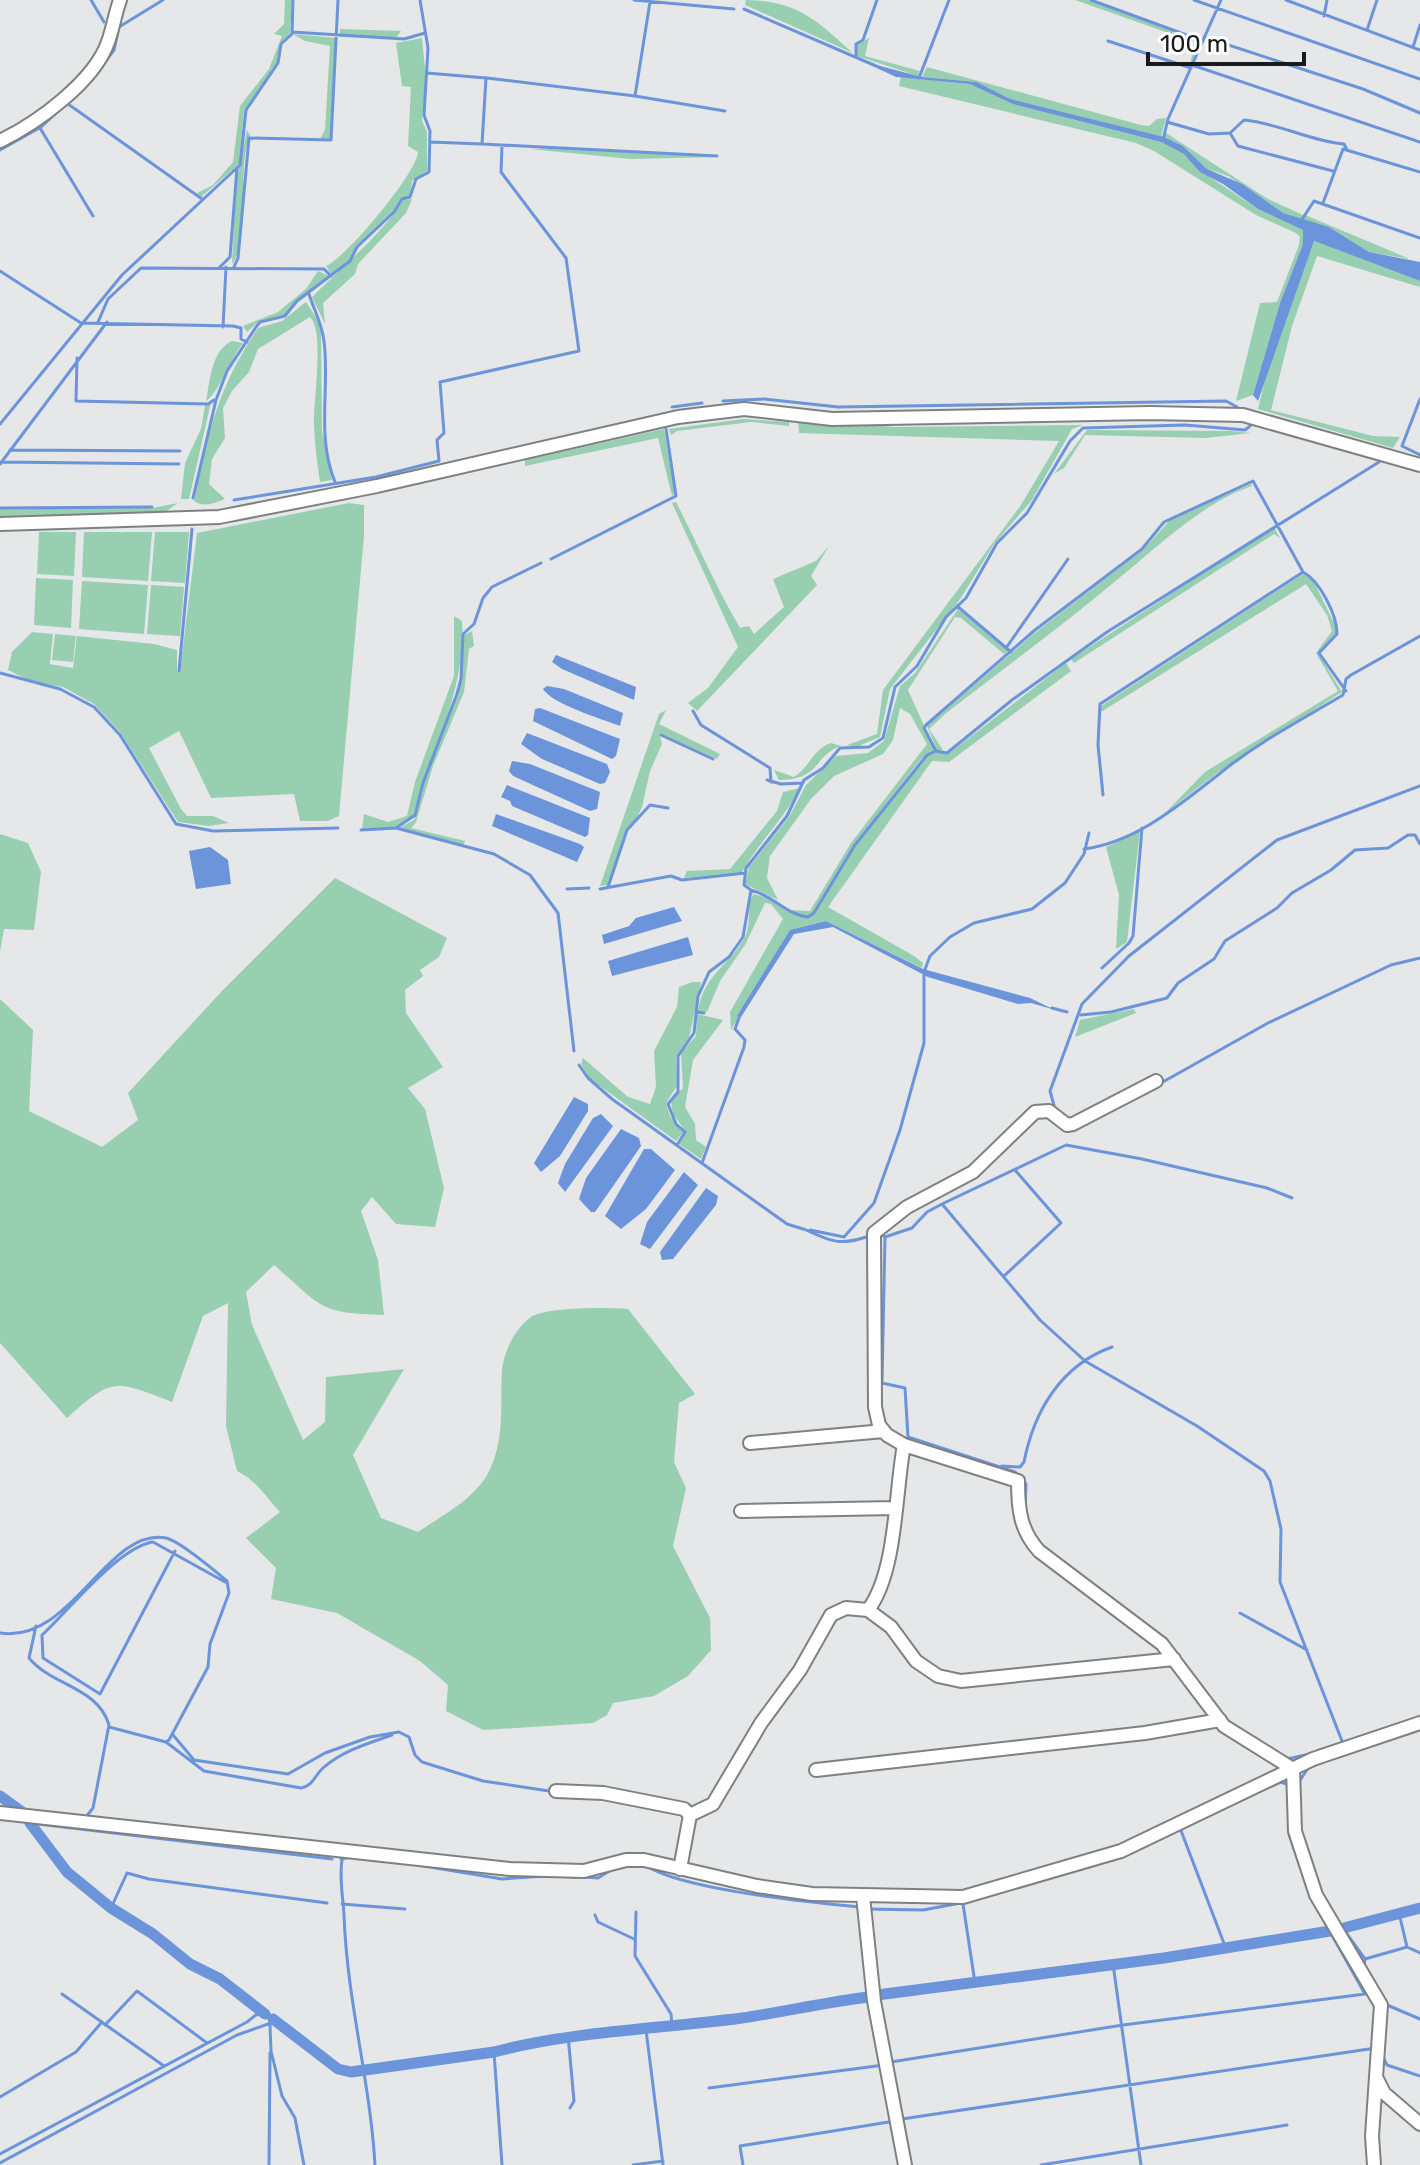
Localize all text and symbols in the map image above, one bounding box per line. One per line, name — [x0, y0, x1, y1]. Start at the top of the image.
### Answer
scale bar — [1148, 16, 1304, 66]
text: 100 m — [1160, 30, 1228, 58]

